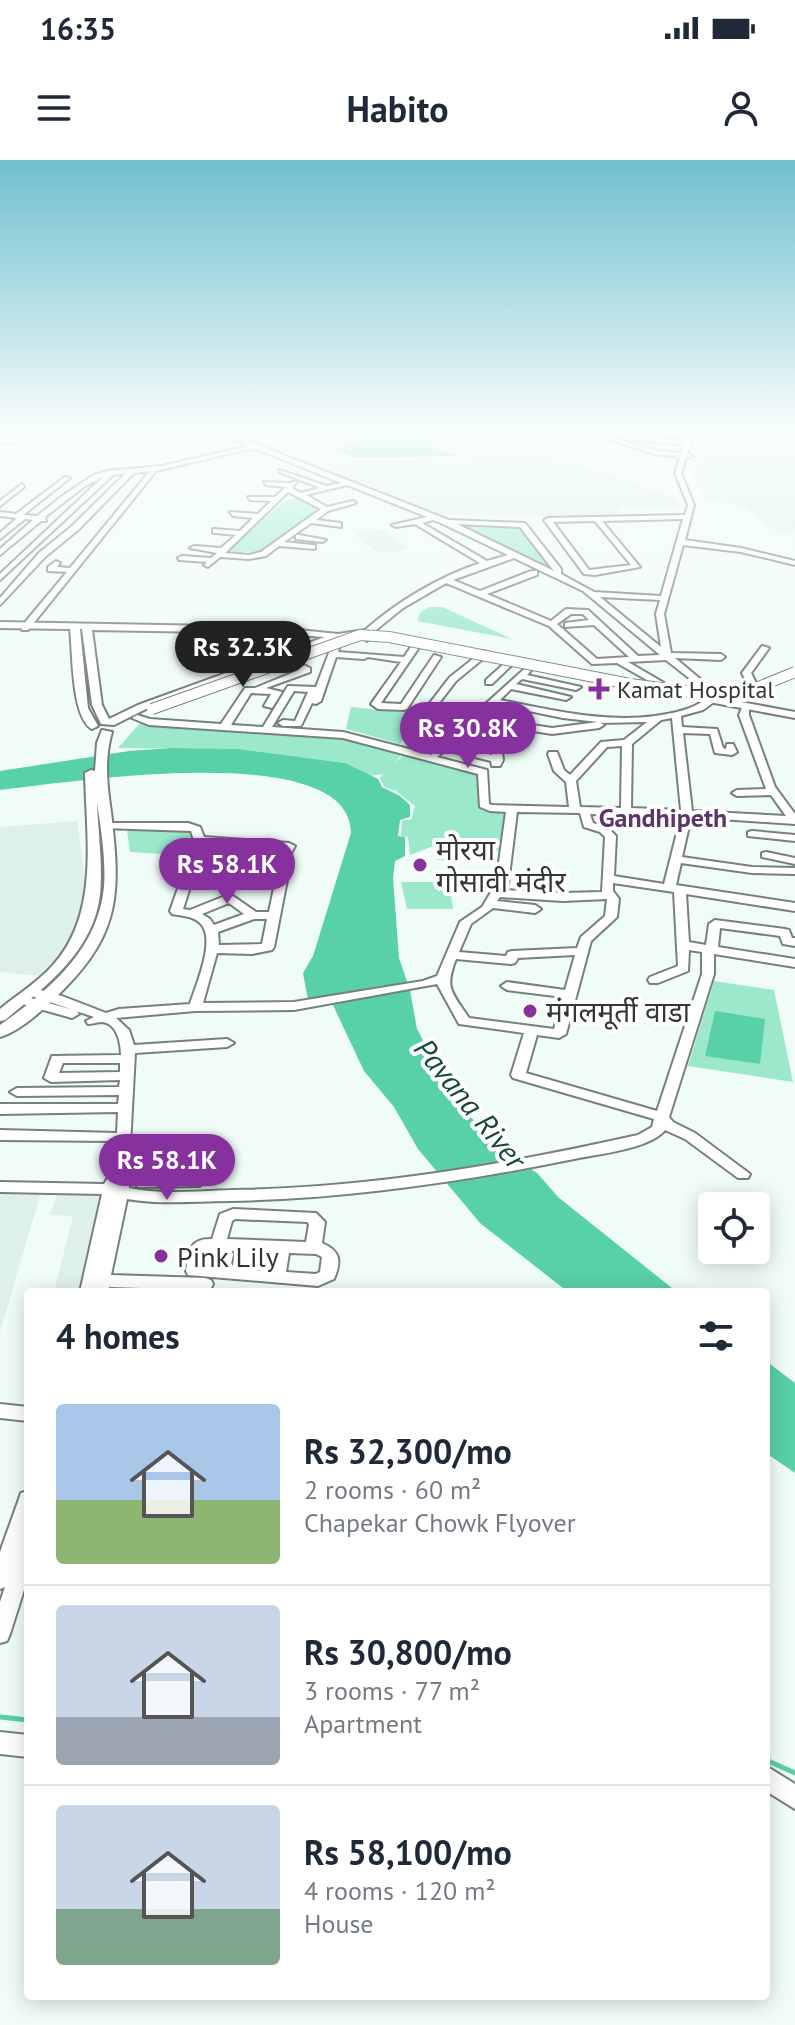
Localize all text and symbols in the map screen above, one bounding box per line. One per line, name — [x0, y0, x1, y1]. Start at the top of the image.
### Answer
text: 16:35 — [40, 9, 116, 48]
text: Habito — [347, 85, 449, 132]
icon: menu — [32, 86, 76, 130]
icon: person — [719, 86, 763, 130]
pin: Rs 32.3K — [160, 621, 326, 689]
text: Rs 32.3K — [193, 630, 293, 663]
place label: Kamat Hospital — [617, 674, 774, 705]
marker: Kamat Hospital — [588, 678, 610, 700]
pin: Rs 30.8K — [385, 702, 551, 770]
text: Rs 30.8K — [418, 711, 518, 744]
district label: Gandhipeth — [599, 801, 727, 834]
place label: मोरया गोसावी मंदीर — [436, 831, 566, 900]
pin: Rs 58.1K — [144, 838, 310, 906]
text: Rs 58.1K — [177, 847, 277, 880]
marker: मोरया गोसावी मंदीर — [411, 856, 429, 874]
place label: मंगलमूर्ती वाडा — [546, 993, 691, 1030]
marker: मंगलमूर्ती वाडा — [521, 1002, 539, 1020]
water label: Pavana River — [406, 1030, 537, 1178]
pin: Rs 58.1K — [84, 1134, 250, 1202]
text: Rs 58.1K — [117, 1143, 217, 1176]
map controls — [698, 1192, 770, 1264]
button: locate — [698, 1192, 770, 1264]
place label: Pink Lily — [177, 1238, 279, 1275]
marker: Pink Lily — [152, 1247, 170, 1265]
text: 4 homes — [56, 1314, 180, 1358]
icon: filters — [694, 1314, 738, 1358]
text: Rs 32,300/mo — [304, 1429, 512, 1473]
icon: home — [120, 1436, 216, 1532]
text: 2 rooms · 60 m² — [304, 1473, 481, 1506]
text: Chapekar Chowk Flyover — [304, 1506, 576, 1539]
text: Rs 30,800/mo — [304, 1630, 512, 1674]
icon: home — [120, 1637, 216, 1733]
text: 3 rooms · 77 m² — [304, 1674, 480, 1707]
text: Apartment — [304, 1707, 422, 1740]
text: Rs 58,100/mo — [304, 1830, 512, 1874]
icon: home — [120, 1837, 216, 1933]
text: 4 rooms · 120 m² — [304, 1874, 496, 1907]
text: House — [304, 1907, 374, 1940]

